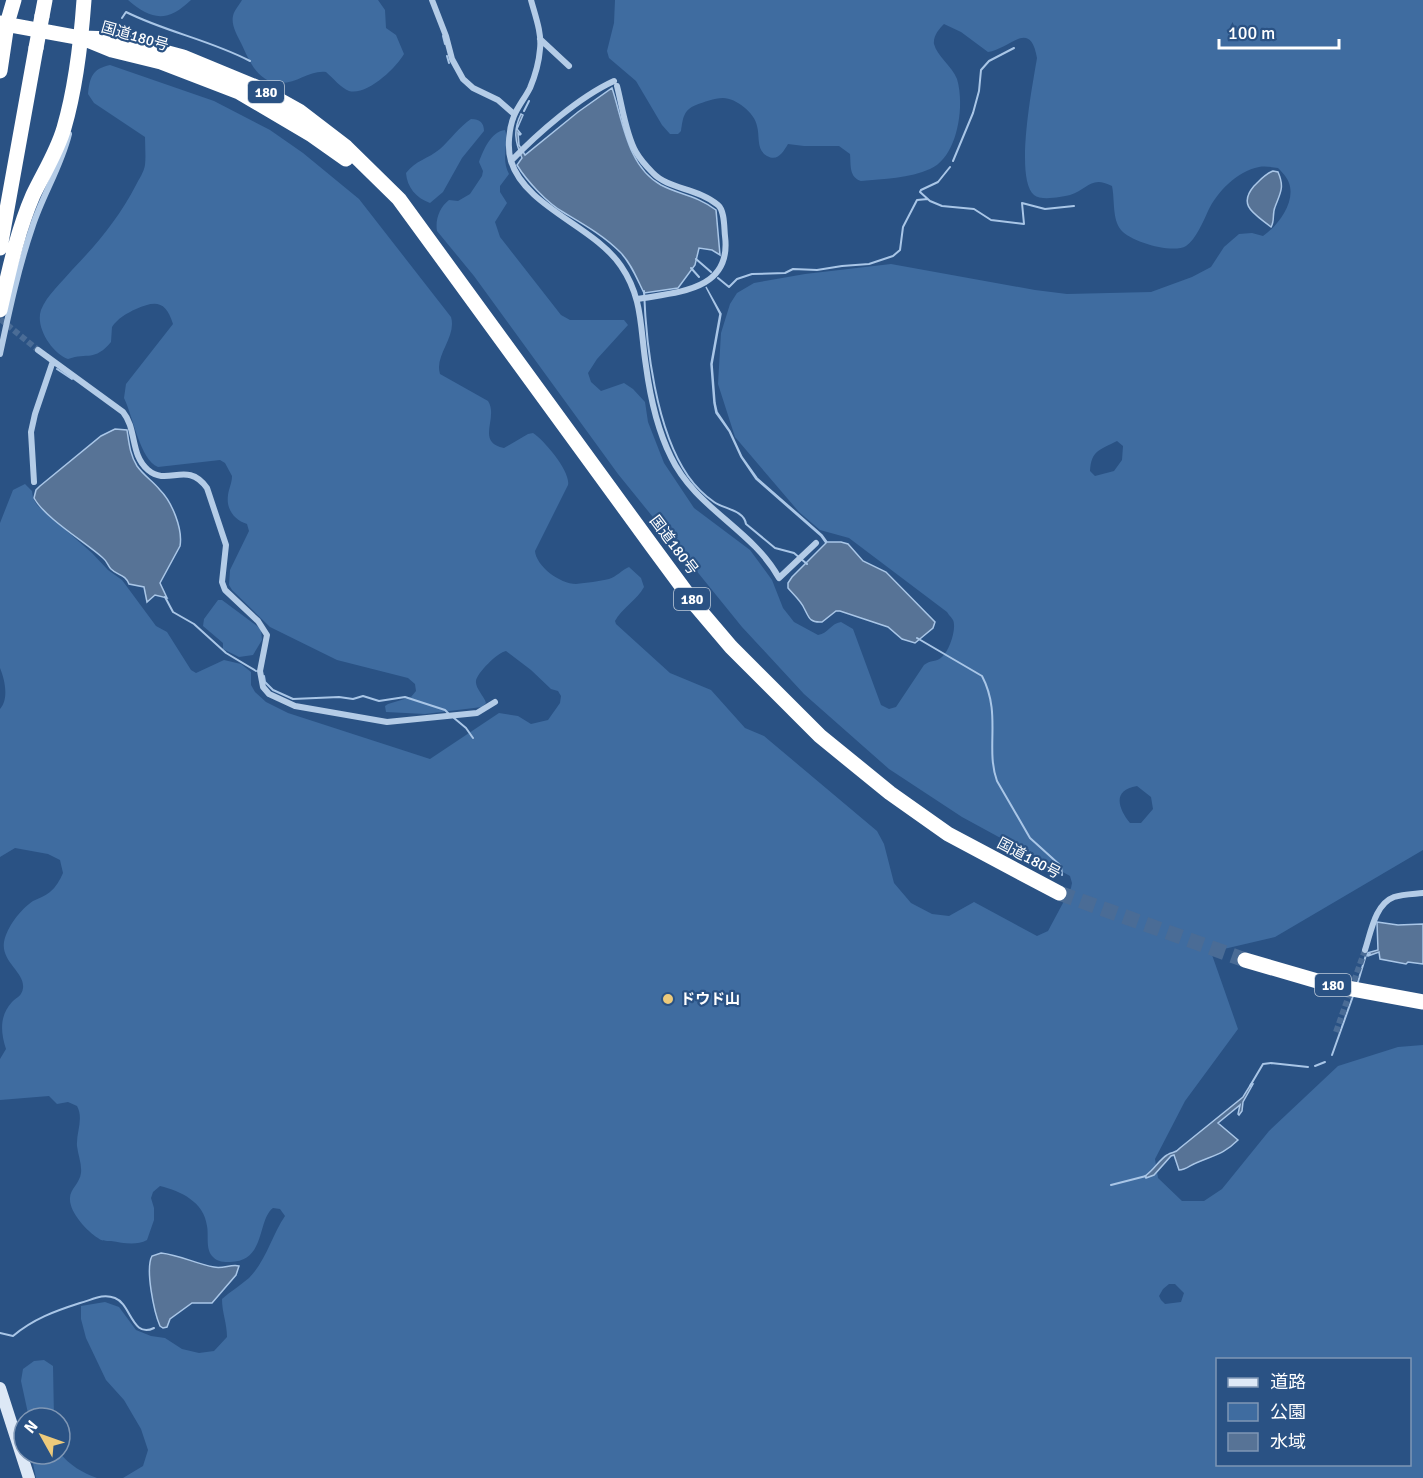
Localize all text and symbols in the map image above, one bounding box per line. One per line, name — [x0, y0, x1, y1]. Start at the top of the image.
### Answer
scale bar — [1219, 12, 1339, 50]
street label: 国道180号 — [99, 18, 171, 54]
text: 100 m — [1228, 22, 1275, 44]
road number: 180 — [248, 81, 284, 103]
street label: 国道180号 — [646, 512, 702, 578]
road number: 180 — [674, 588, 710, 610]
street label: 国道180号 — [994, 834, 1064, 882]
road number: 180 — [1315, 974, 1351, 996]
place label: ドウド山 — [680, 990, 740, 1008]
marker: ドウド山 — [661, 992, 675, 1006]
legend — [1216, 1358, 1411, 1466]
text: 道路 — [1270, 1371, 1306, 1393]
text: 公園 — [1270, 1401, 1306, 1423]
north arrow — [12, 1406, 72, 1466]
text: N — [20, 1416, 43, 1438]
text: 水域 — [1270, 1431, 1306, 1453]

